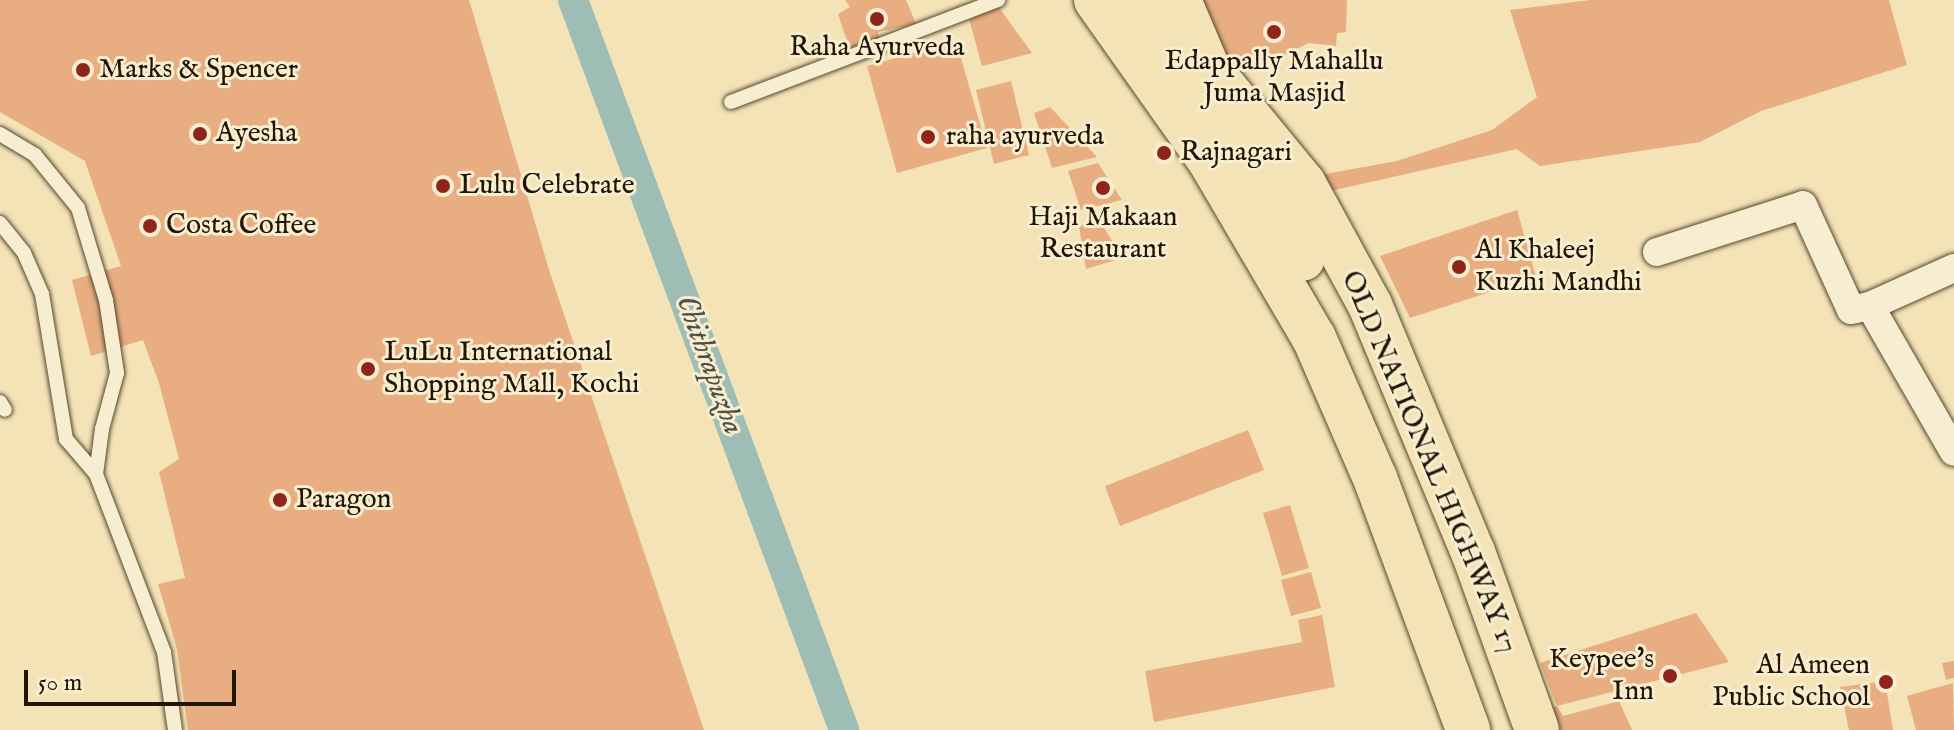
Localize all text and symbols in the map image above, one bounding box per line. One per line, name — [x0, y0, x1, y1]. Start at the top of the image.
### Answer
marker: Raha Ayurveda — [868, 10, 886, 28]
marker: Edappally Mahallu Juma Masjid — [1265, 23, 1283, 41]
place label: Raha Ayurveda — [789, 31, 965, 65]
place label: Edappally Mahallu Juma Masjid — [1165, 45, 1383, 111]
place label: Marks & Spencer — [99, 53, 298, 87]
marker: Marks & Spencer — [74, 61, 92, 79]
place label: Ayesha — [216, 117, 297, 151]
place label: raha ayurveda — [946, 120, 1104, 154]
marker: Ayesha — [191, 125, 209, 143]
marker: raha ayurveda — [917, 126, 939, 148]
place label: Rajnagari — [1180, 136, 1292, 170]
marker: Rajnagari — [1155, 144, 1173, 162]
place label: Lulu Celebrate — [459, 169, 635, 203]
marker: Lulu Celebrate — [434, 177, 452, 195]
marker: Haji Makaan Restaurant — [1094, 179, 1112, 197]
place label: Haji Makaan Restaurant — [1029, 201, 1177, 267]
place label: Costa Coffee — [166, 209, 316, 243]
marker: Costa Coffee — [141, 217, 159, 235]
place label: Al Khaleej Kuzhi Mandhi — [1475, 234, 1642, 300]
marker: Al Khaleej Kuzhi Mandhi — [1450, 258, 1468, 276]
street label: OLD NATIONAL HIGHWAY 17 — [1333, 266, 1525, 658]
water label: Chithrapuzha — [667, 291, 751, 439]
place label: LuLu International Shopping Mall, Kochi — [384, 336, 640, 402]
marker: LuLu International Shopping Mall, Kochi — [359, 360, 377, 378]
place label: Paragon — [296, 483, 391, 517]
marker: Paragon — [271, 491, 289, 509]
place label: Keypee's Inn — [1549, 643, 1654, 709]
place label: Al Ameen Public School — [1712, 649, 1870, 715]
scale bar — [28, 654, 240, 704]
marker: Keypee's Inn — [1661, 667, 1679, 685]
text: 50 m — [38, 668, 82, 699]
marker: Al Ameen Public School — [1877, 673, 1895, 691]

